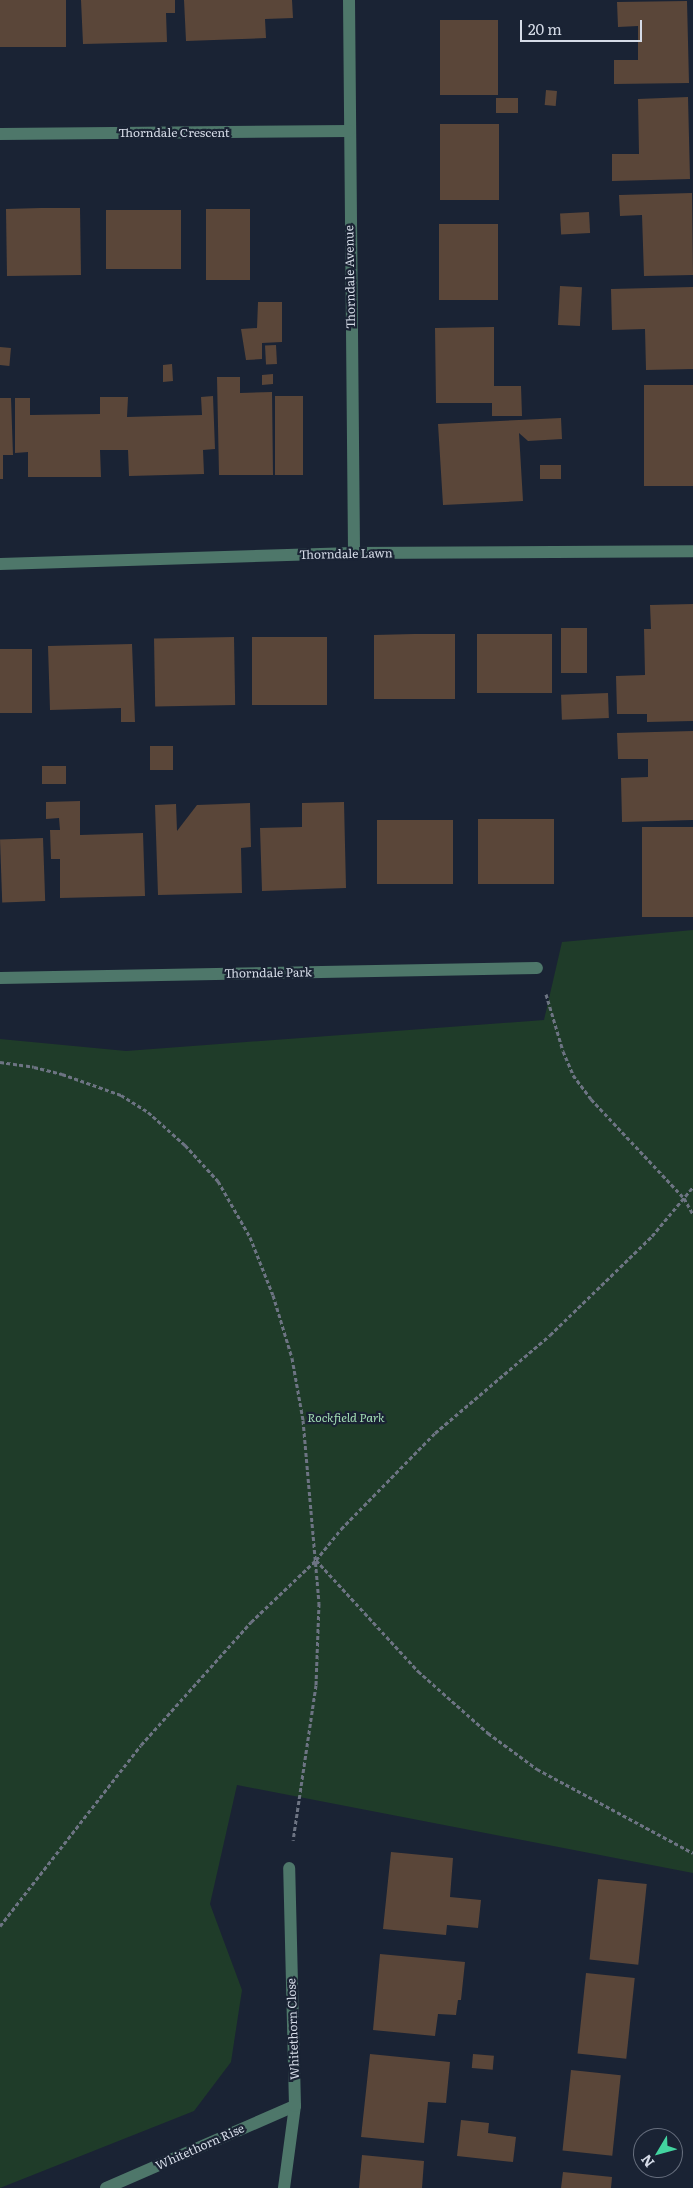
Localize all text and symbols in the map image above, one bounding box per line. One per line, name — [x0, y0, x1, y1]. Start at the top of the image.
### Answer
scale bar — [523, 10, 646, 42]
text: 20 m — [528, 17, 562, 40]
street label: Thorndale Crescent — [118, 126, 230, 140]
street label: Thorndale Avenue — [342, 225, 358, 329]
street label: Thorndale Lawn — [299, 546, 393, 562]
street label: Thorndale Park — [224, 965, 312, 981]
park label: Rockfield Park — [307, 1411, 385, 1425]
street label: Whitethorn Close — [284, 1978, 302, 2080]
street label: Whitethorn Rise — [153, 2121, 247, 2173]
north arrow — [633, 2128, 683, 2178]
text: N — [635, 2151, 658, 2172]

